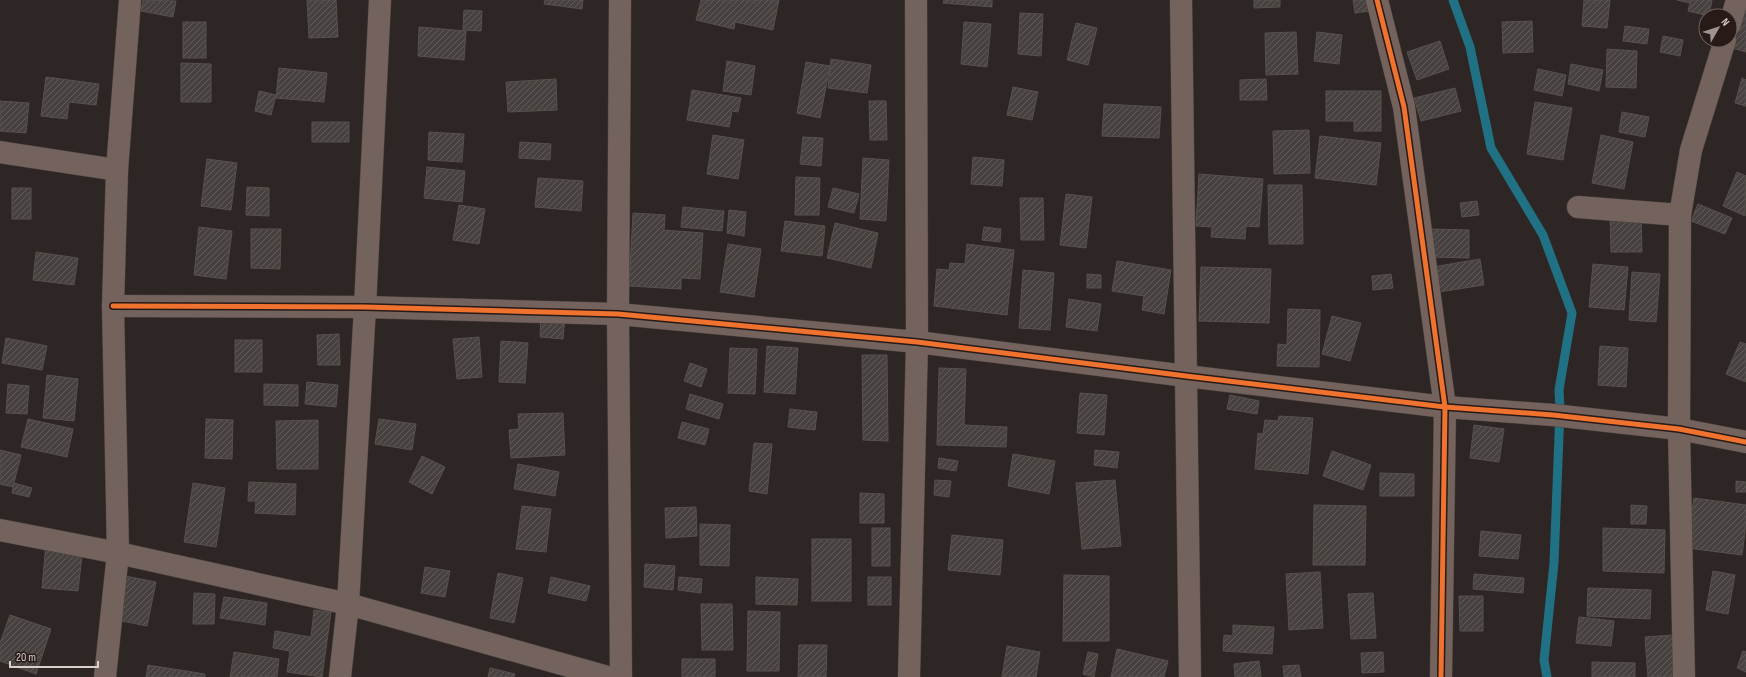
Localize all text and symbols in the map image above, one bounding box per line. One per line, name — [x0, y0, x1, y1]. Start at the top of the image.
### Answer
north arrow — [1698, 8, 1738, 48]
text: N — [1718, 16, 1732, 28]
scale bar — [10, 643, 98, 669]
text: 20 m — [16, 650, 36, 665]

